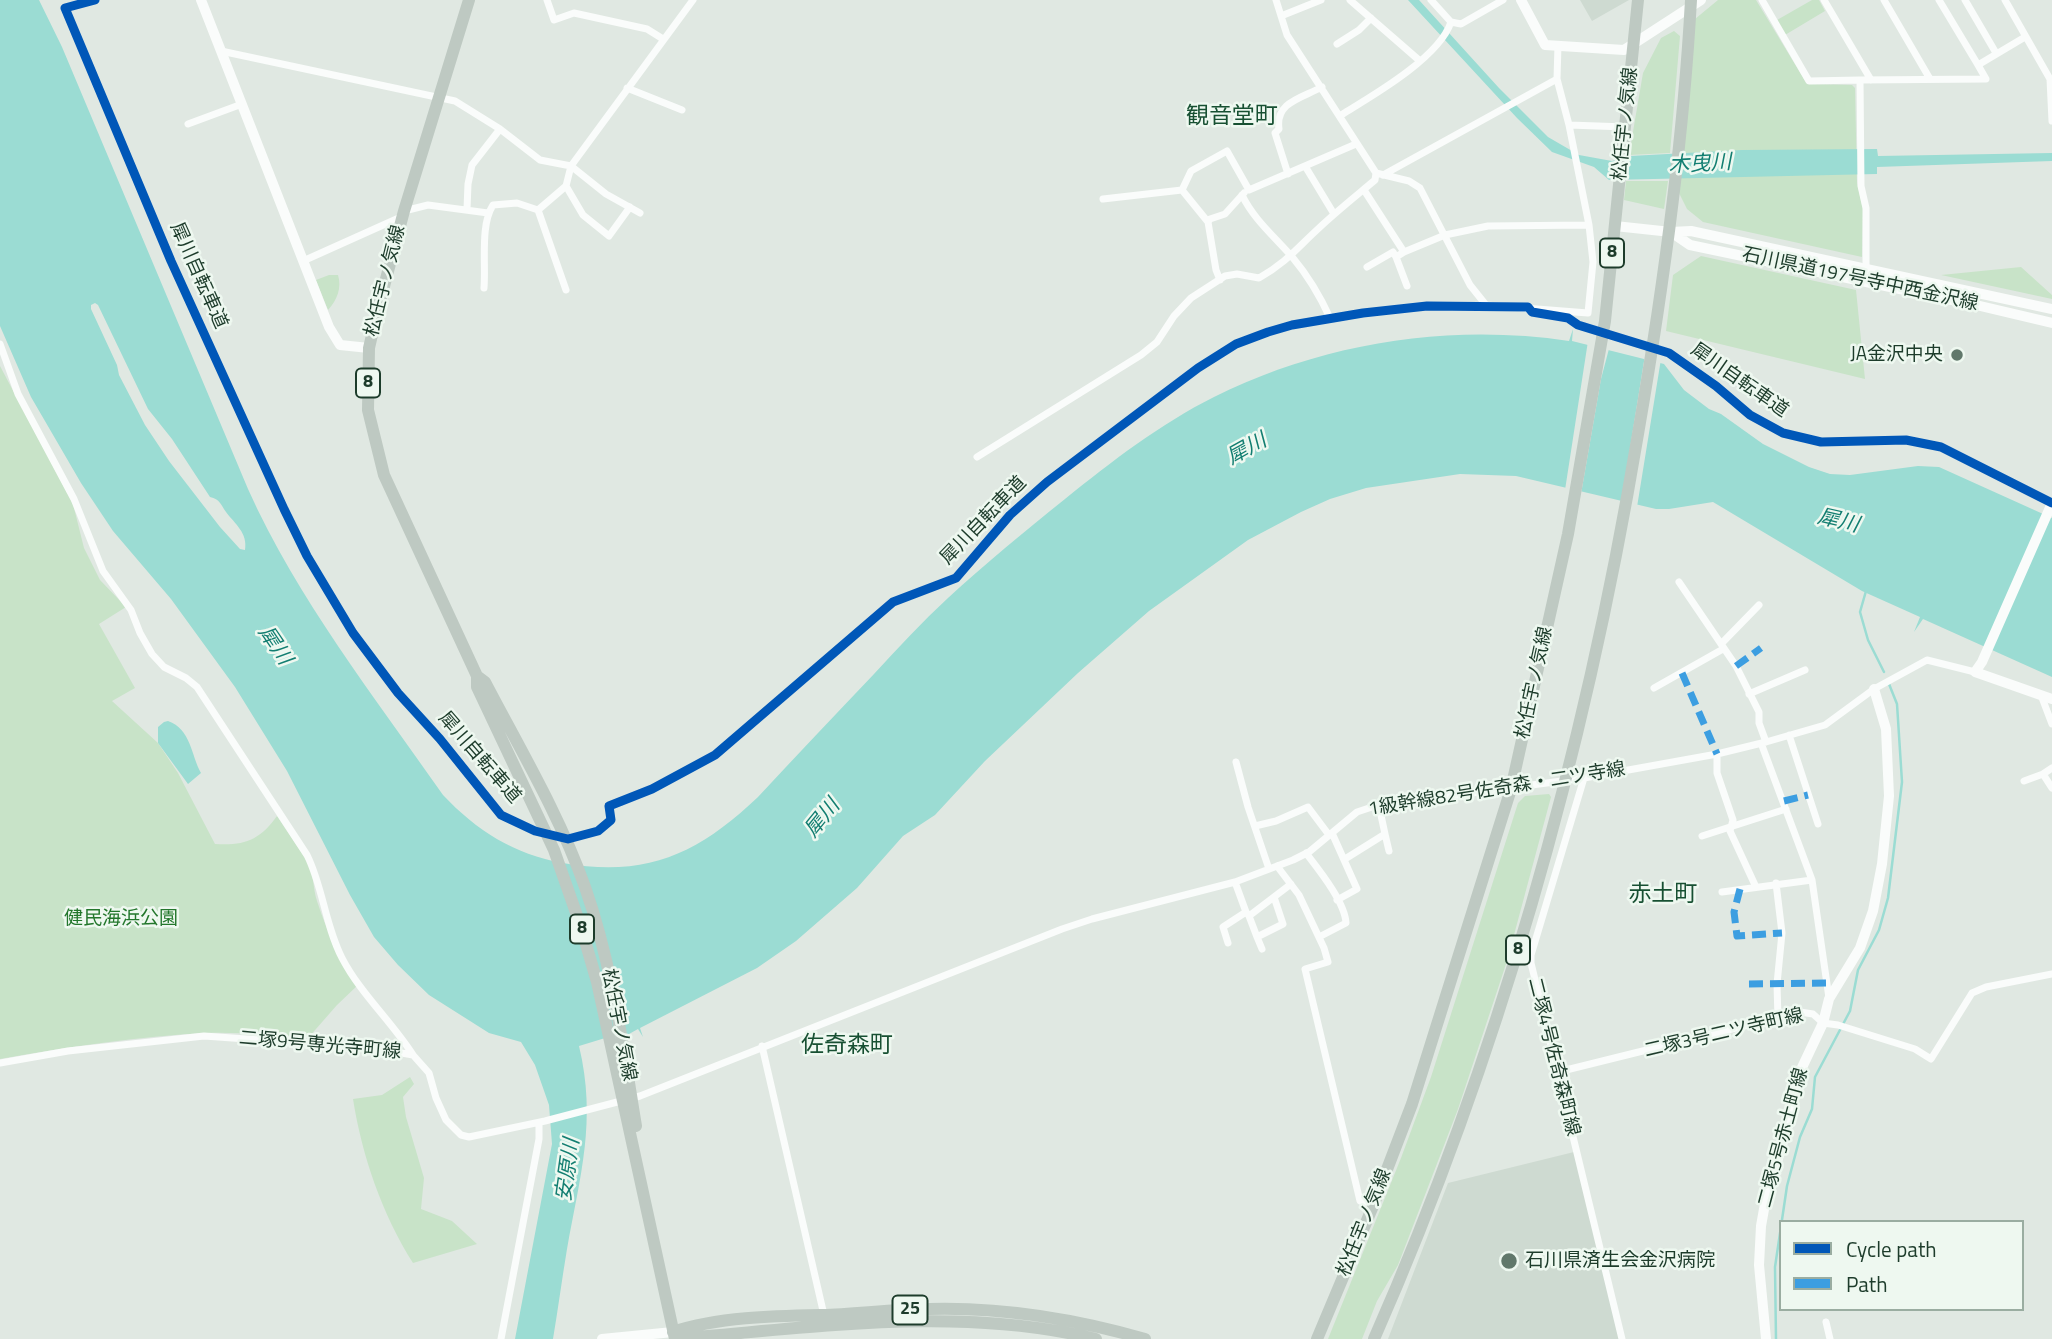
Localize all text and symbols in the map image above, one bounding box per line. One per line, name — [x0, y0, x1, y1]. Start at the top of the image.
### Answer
street label: 松任宇ノ気線 — [1609, 66, 1643, 182]
district label: 観音堂町 — [1186, 103, 1278, 131]
water label: 木曳川 — [1668, 151, 1732, 179]
street label: 犀川自転車道 — [164, 219, 232, 333]
street label: 松任宇ノ気線 — [361, 223, 411, 339]
road number: 8 — [1600, 239, 1624, 268]
street label: 石川県道197号寺中西金沢線 — [1740, 244, 1980, 316]
street label: 犀川自転車道 — [1686, 339, 1792, 423]
place label: JA金沢中央 — [1850, 344, 1943, 366]
marker: JA金沢中央 — [1949, 347, 1965, 363]
road number: 8 — [356, 368, 380, 398]
water label: 犀川 — [1223, 429, 1271, 471]
street label: 犀川自転車道 — [936, 472, 1032, 570]
water label: 犀川 — [1815, 505, 1861, 539]
water label: 犀川 — [252, 622, 296, 670]
street label: 松任宇ノ気線 — [1512, 625, 1558, 741]
street label: 犀川自転車道 — [433, 708, 525, 808]
street label: 1級幹線82号佐奇森・二ツ寺線 — [1367, 758, 1627, 822]
water label: 犀川 — [800, 795, 846, 843]
district label: 赤土町 — [1629, 881, 1697, 909]
park label: 健民海浜公園 — [64, 908, 178, 930]
road number: 8 — [570, 914, 594, 944]
road number: 8 — [1506, 936, 1530, 965]
street label: 松任宇ノ気線 — [596, 967, 640, 1083]
street label: 二塚4号佐奇森町線 — [1522, 975, 1584, 1139]
street label: 二塚3号二ツ寺町線 — [1642, 1005, 1806, 1063]
street label: 二塚9号専光寺町線 — [238, 1028, 402, 1064]
district label: 佐奇森町 — [801, 1032, 893, 1060]
street label: 二塚5号赤土町線 — [1754, 1066, 1814, 1210]
water label: 安原川 — [552, 1137, 586, 1203]
street label: 松任宇ノ気線 — [1333, 1166, 1397, 1280]
legend — [1779, 1220, 2024, 1311]
text: Cycle path — [1846, 1233, 1937, 1265]
place label: 石川県済生会金沢病院 — [1525, 1250, 1715, 1272]
marker: 石川県済生会金沢病院 — [1499, 1251, 1519, 1271]
text: Path — [1846, 1268, 1888, 1300]
road number: 25 — [892, 1296, 928, 1324]

